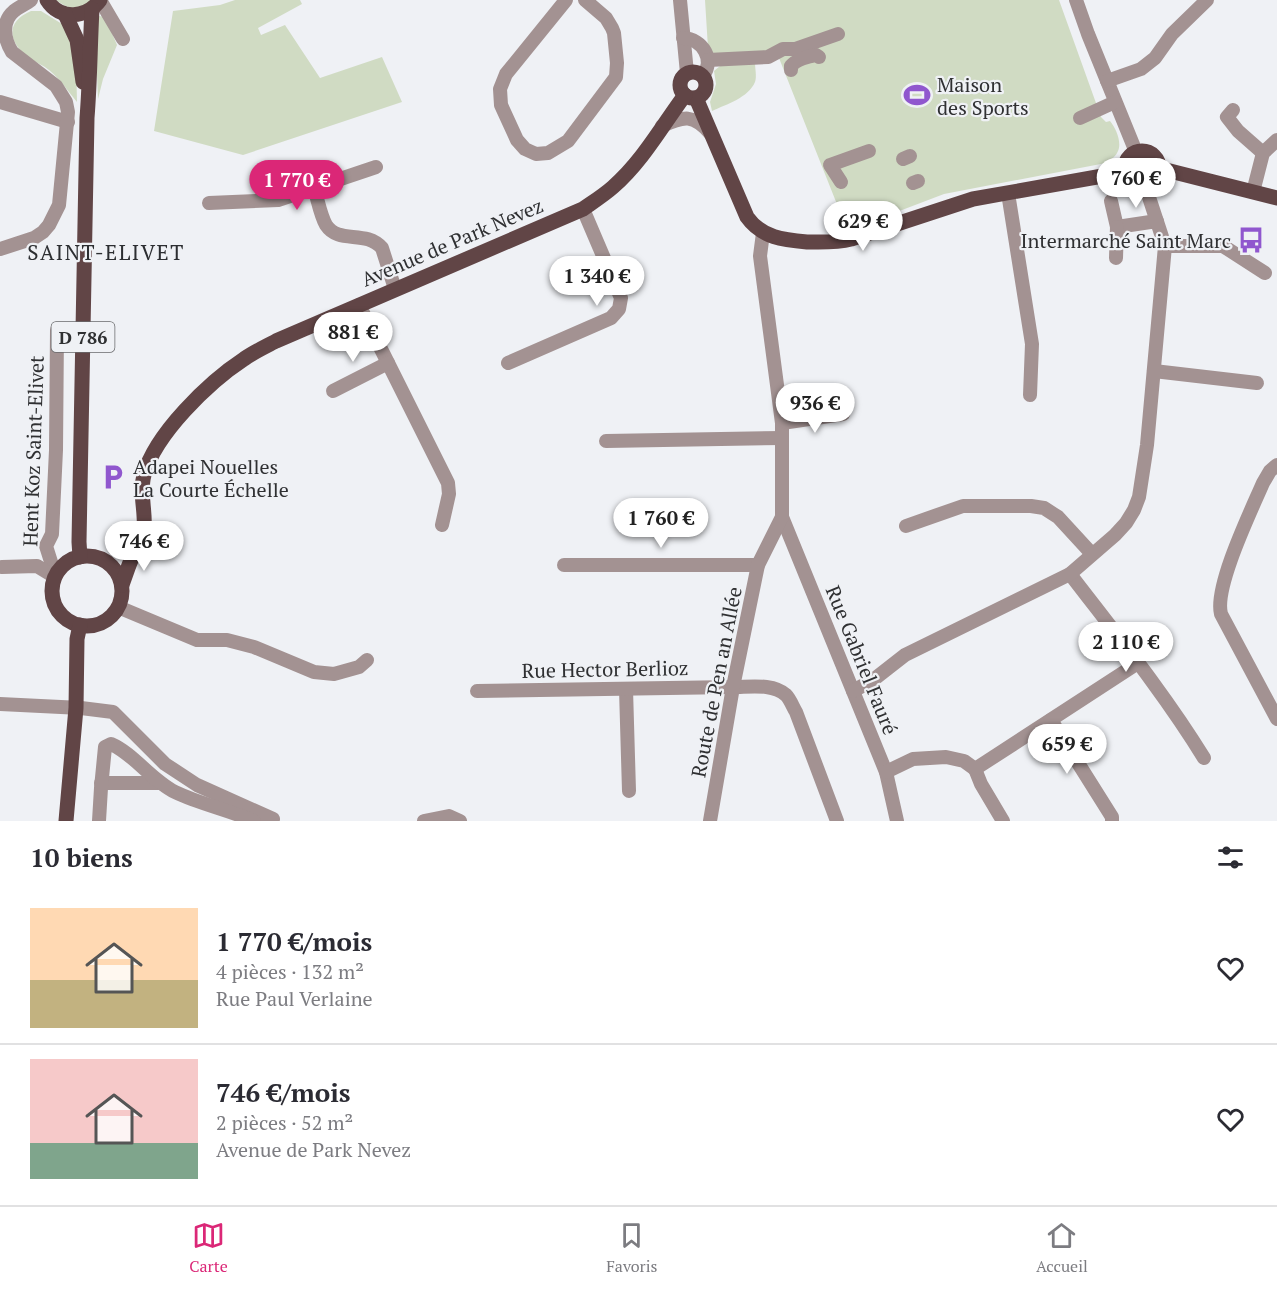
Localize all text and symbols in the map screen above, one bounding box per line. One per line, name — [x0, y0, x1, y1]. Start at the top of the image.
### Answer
place label: Maison des Sports — [937, 71, 1029, 121]
sports icon: Maison des Sports — [902, 80, 932, 110]
pin: 760 € — [1094, 158, 1178, 209]
pin: 1 770 € — [242, 160, 352, 211]
text: 760 € — [1111, 164, 1161, 191]
text: 1 770 € — [263, 166, 331, 193]
street label: Avenue de Park Nevez — [357, 191, 547, 293]
pin: 629 € — [821, 201, 905, 252]
text: 629 € — [838, 207, 888, 234]
bus stop icon: Intermarché Saint Marc — [1236, 225, 1266, 255]
place label: Intermarché Saint Marc — [1020, 227, 1231, 254]
district label: SAINT-ELIVET — [27, 238, 185, 266]
pin: 1 340 € — [542, 256, 652, 307]
text: 1 340 € — [563, 262, 631, 289]
pin: 881 € — [311, 312, 395, 363]
text: 881 € — [328, 318, 378, 345]
road number: D 786 — [52, 322, 115, 352]
street label: Hent Koz Saint-Elivet — [16, 355, 50, 547]
pin: 936 € — [773, 383, 857, 434]
text: 936 € — [790, 389, 840, 416]
place label: Adapei Nouelles La Courte Échelle — [133, 453, 289, 503]
parking icon: Adapei Nouelles La Courte Échelle — [98, 462, 128, 492]
pin: 1 760 € — [606, 498, 716, 549]
text: 1 760 € — [627, 504, 695, 531]
pin: 746 € — [102, 521, 186, 572]
text: 746 € — [119, 527, 169, 554]
street label: Rue Gabriel Fauré — [820, 581, 904, 739]
street label: Route de Pen an Allée — [684, 584, 748, 780]
pin: 2 110 € — [1071, 622, 1181, 673]
text: 2 110 € — [1092, 628, 1160, 655]
street label: Rue Hector Berlioz — [521, 654, 689, 684]
pin: 659 € — [1025, 724, 1109, 775]
text: 659 € — [1042, 730, 1092, 757]
text: 10 biens — [30, 840, 133, 874]
icon: filters — [1214, 841, 1247, 874]
text: 1 770 €/mois — [216, 924, 372, 958]
icon: home — [78, 932, 150, 1004]
icon: heart — [1214, 952, 1247, 985]
text: 4 pièces · 132 m² — [216, 958, 364, 985]
text: Rue Paul Verlaine — [216, 985, 373, 1012]
text: 746 €/mois — [216, 1075, 351, 1109]
icon: home — [78, 1083, 150, 1155]
icon: heart — [1214, 1103, 1247, 1136]
text: 2 pièces · 52 m² — [216, 1109, 353, 1136]
text: Avenue de Park Nevez — [216, 1136, 411, 1163]
tab: Carte — [189, 1219, 228, 1277]
tab: Favoris — [606, 1219, 658, 1277]
tab: Accueil — [1036, 1219, 1088, 1277]

